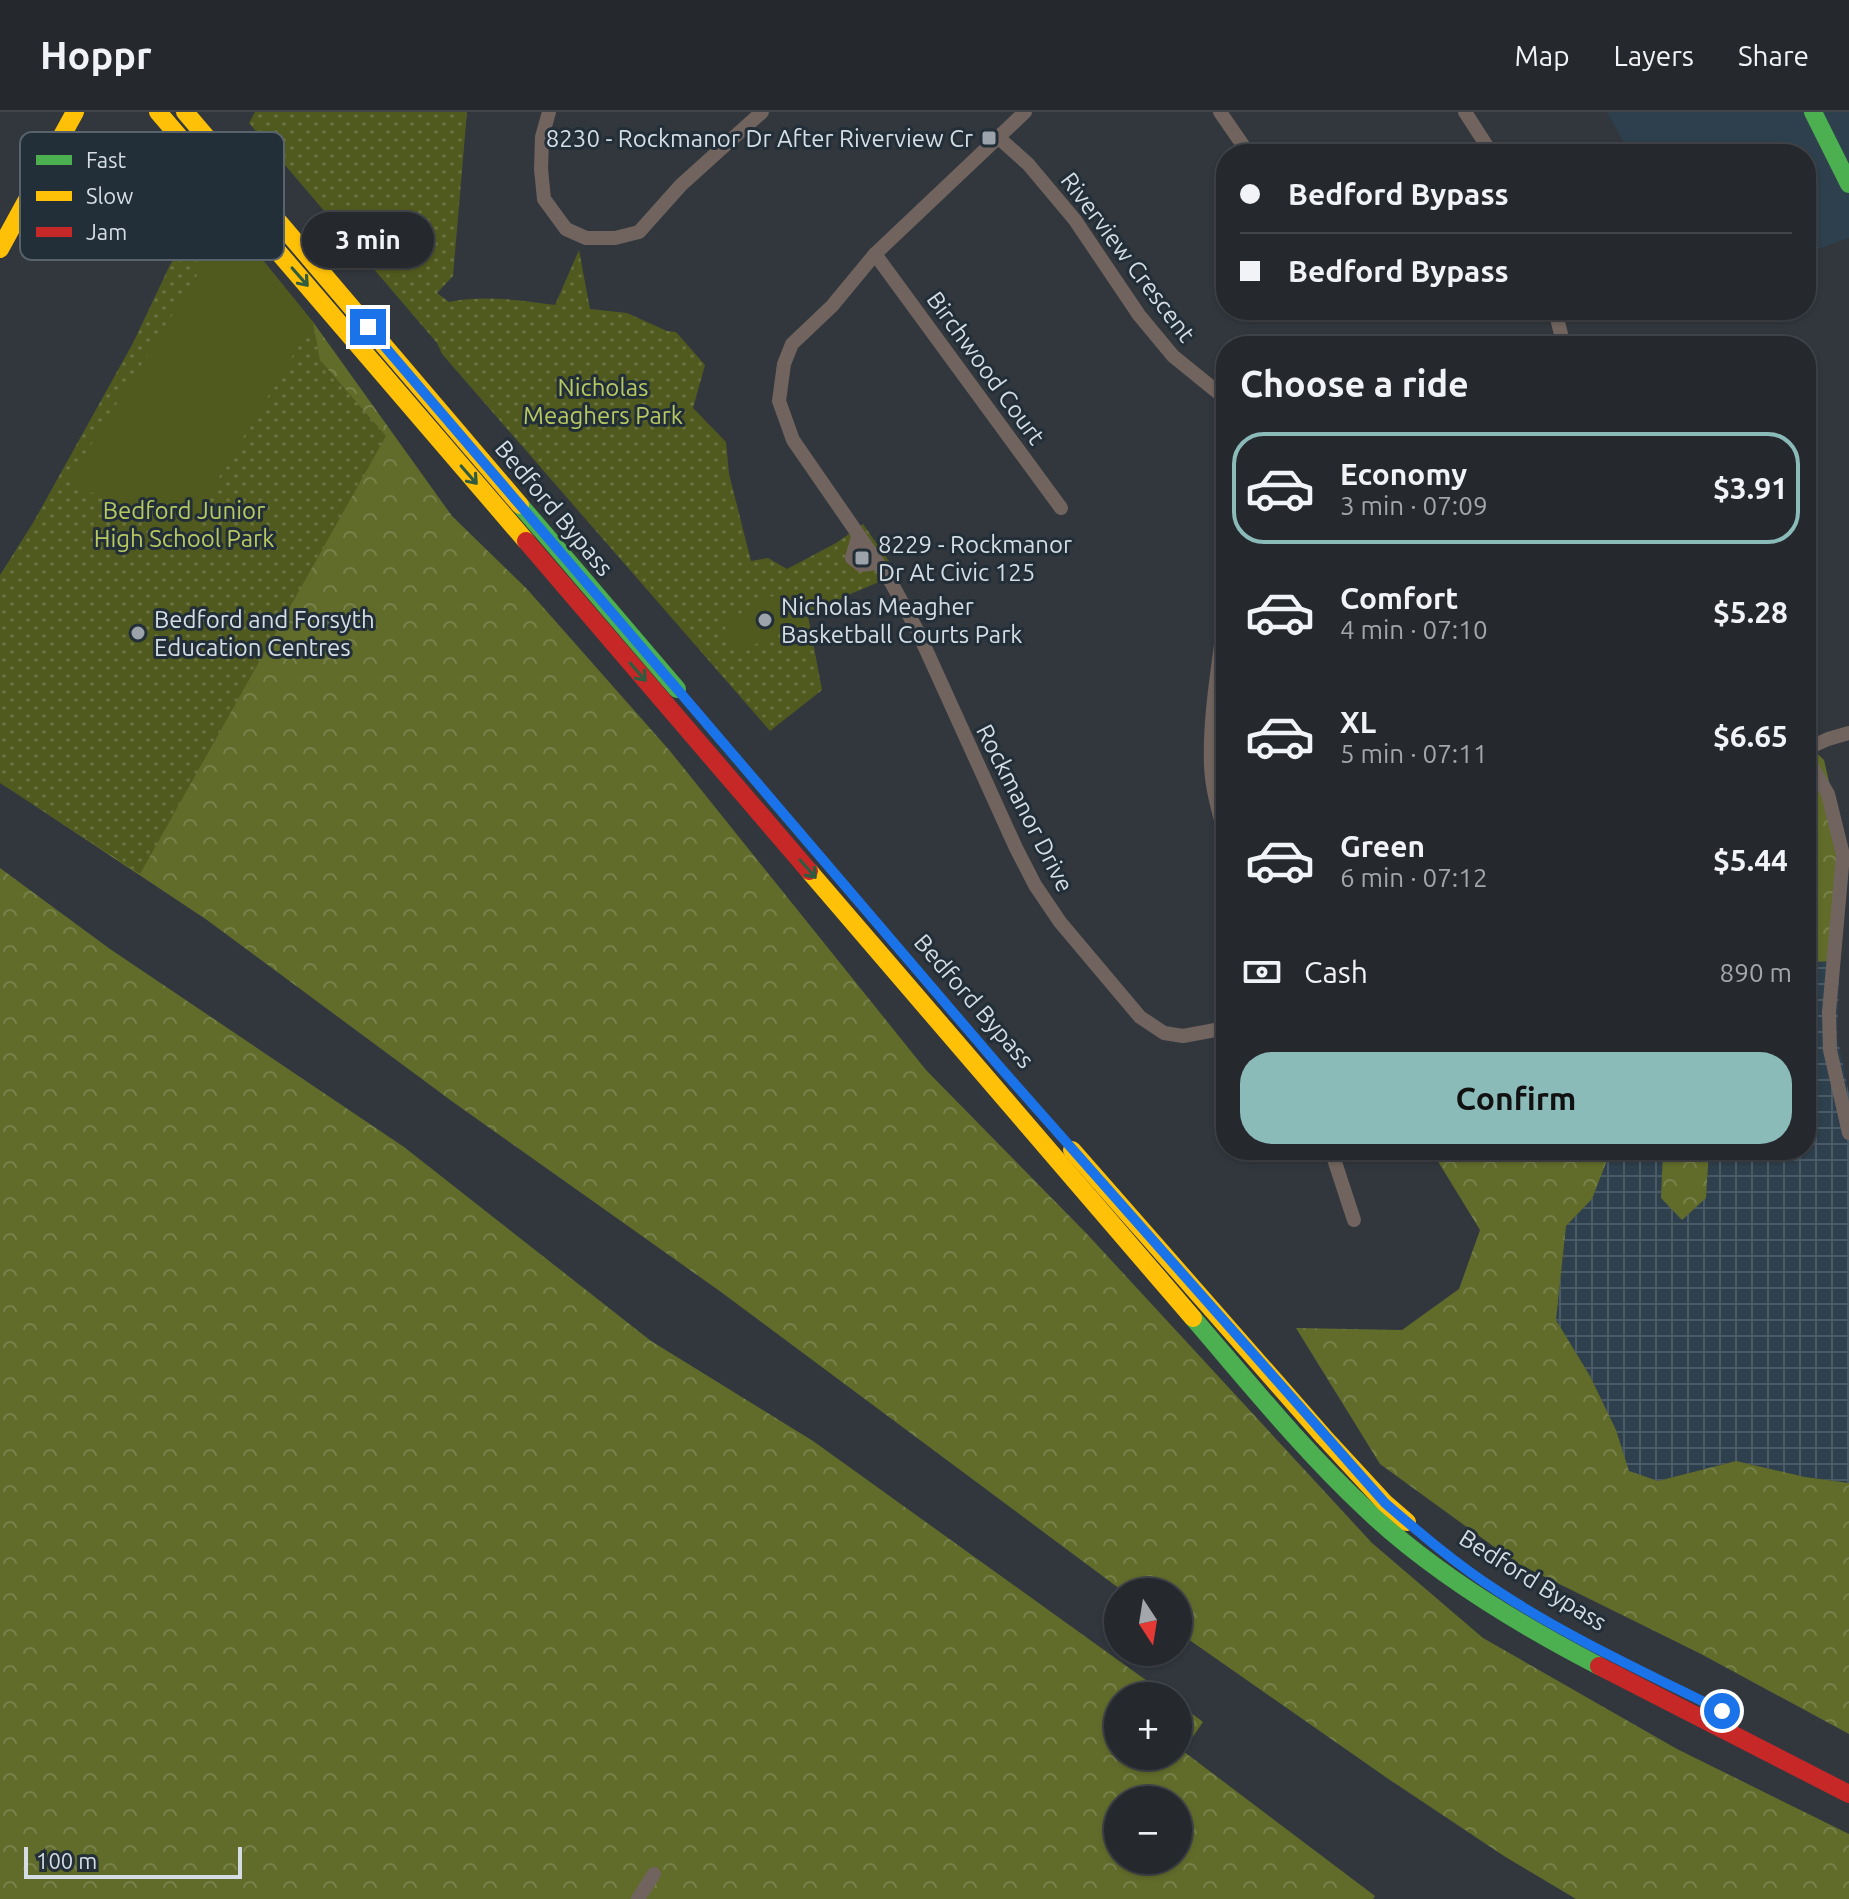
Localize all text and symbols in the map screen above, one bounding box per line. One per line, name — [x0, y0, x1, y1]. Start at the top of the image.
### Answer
text: Hoppr — [40, 34, 152, 76]
text: Map — [1514, 40, 1570, 71]
text: Layers — [1614, 40, 1694, 71]
text: Share — [1738, 40, 1809, 71]
place label: 8230 - Rockmanor Dr After Riverview Cr — [546, 125, 973, 152]
marker: 8230 - Rockmanor Dr After Riverview Cr — [980, 129, 998, 147]
legend — [20, 132, 284, 260]
text: Fast — [86, 147, 127, 172]
street label: Riverview Crescent — [1055, 167, 1201, 347]
text: Bedford Bypass — [1288, 177, 1509, 211]
text: Slow — [86, 183, 133, 208]
callout: 3 min — [302, 211, 434, 267]
text: Jam — [86, 219, 127, 244]
text: 3 min — [335, 225, 401, 254]
text: Bedford Bypass — [1288, 254, 1509, 288]
one-way arrow — [291, 267, 309, 287]
street label: Birchwood Court — [922, 286, 1051, 450]
route end — [350, 309, 386, 345]
text: Choose a ride — [1240, 363, 1469, 404]
park label: Nicholas Meaghers Park — [523, 374, 683, 429]
street label: Bedford Bypass — [490, 435, 618, 581]
icon: car — [1244, 452, 1316, 524]
text: Economy — [1340, 457, 1467, 491]
one-way arrow — [460, 464, 478, 484]
text: $3.91 — [1713, 471, 1788, 505]
text: 3 min · 07:09 — [1340, 491, 1488, 520]
park label: Bedford Junior High School Park — [94, 497, 274, 552]
place label: 8229 - Rockmanor Dr At Civic 125 — [878, 531, 1072, 586]
marker: 8229 - Rockmanor Dr At Civic 125 — [853, 549, 871, 567]
icon: car — [1244, 576, 1316, 648]
text: Comfort — [1340, 581, 1458, 615]
place label: Nicholas Meagher Basketball Courts Park — [781, 593, 1022, 648]
text: $5.28 — [1713, 595, 1788, 629]
place label: Bedford and Forsyth Education Centres — [154, 606, 375, 661]
marker: Nicholas Meagher Basketball Courts Park — [756, 611, 774, 629]
text: 4 min · 07:10 — [1340, 615, 1488, 644]
marker: Bedford and Forsyth Education Centres — [129, 624, 147, 642]
one-way arrow — [629, 661, 647, 682]
icon: car — [1244, 700, 1316, 772]
text: XL — [1340, 705, 1376, 739]
text: $6.65 — [1713, 719, 1788, 753]
street label: Rockmanor Drive — [971, 720, 1079, 896]
text: 5 min · 07:11 — [1340, 739, 1488, 768]
icon: car — [1244, 824, 1316, 896]
text: Green — [1340, 829, 1425, 863]
text: $5.44 — [1713, 843, 1788, 877]
one-way arrow — [798, 859, 816, 879]
text: 6 min · 07:12 — [1340, 863, 1488, 892]
street label: Bedford Bypass — [909, 929, 1039, 1073]
icon: cash — [1240, 950, 1284, 994]
text: Cash — [1304, 955, 1368, 989]
text: 890 m — [1720, 958, 1792, 987]
button: Confirm — [1240, 1052, 1792, 1144]
street label: Bedford Bypass — [1454, 1524, 1612, 1636]
north arrow — [1104, 1578, 1192, 1666]
map controls — [1104, 1578, 1192, 1874]
button: + — [1104, 1682, 1192, 1770]
route start — [1704, 1693, 1740, 1729]
button: − — [1104, 1786, 1192, 1874]
scale bar — [24, 1843, 242, 1879]
text: 100 m — [36, 1848, 97, 1873]

